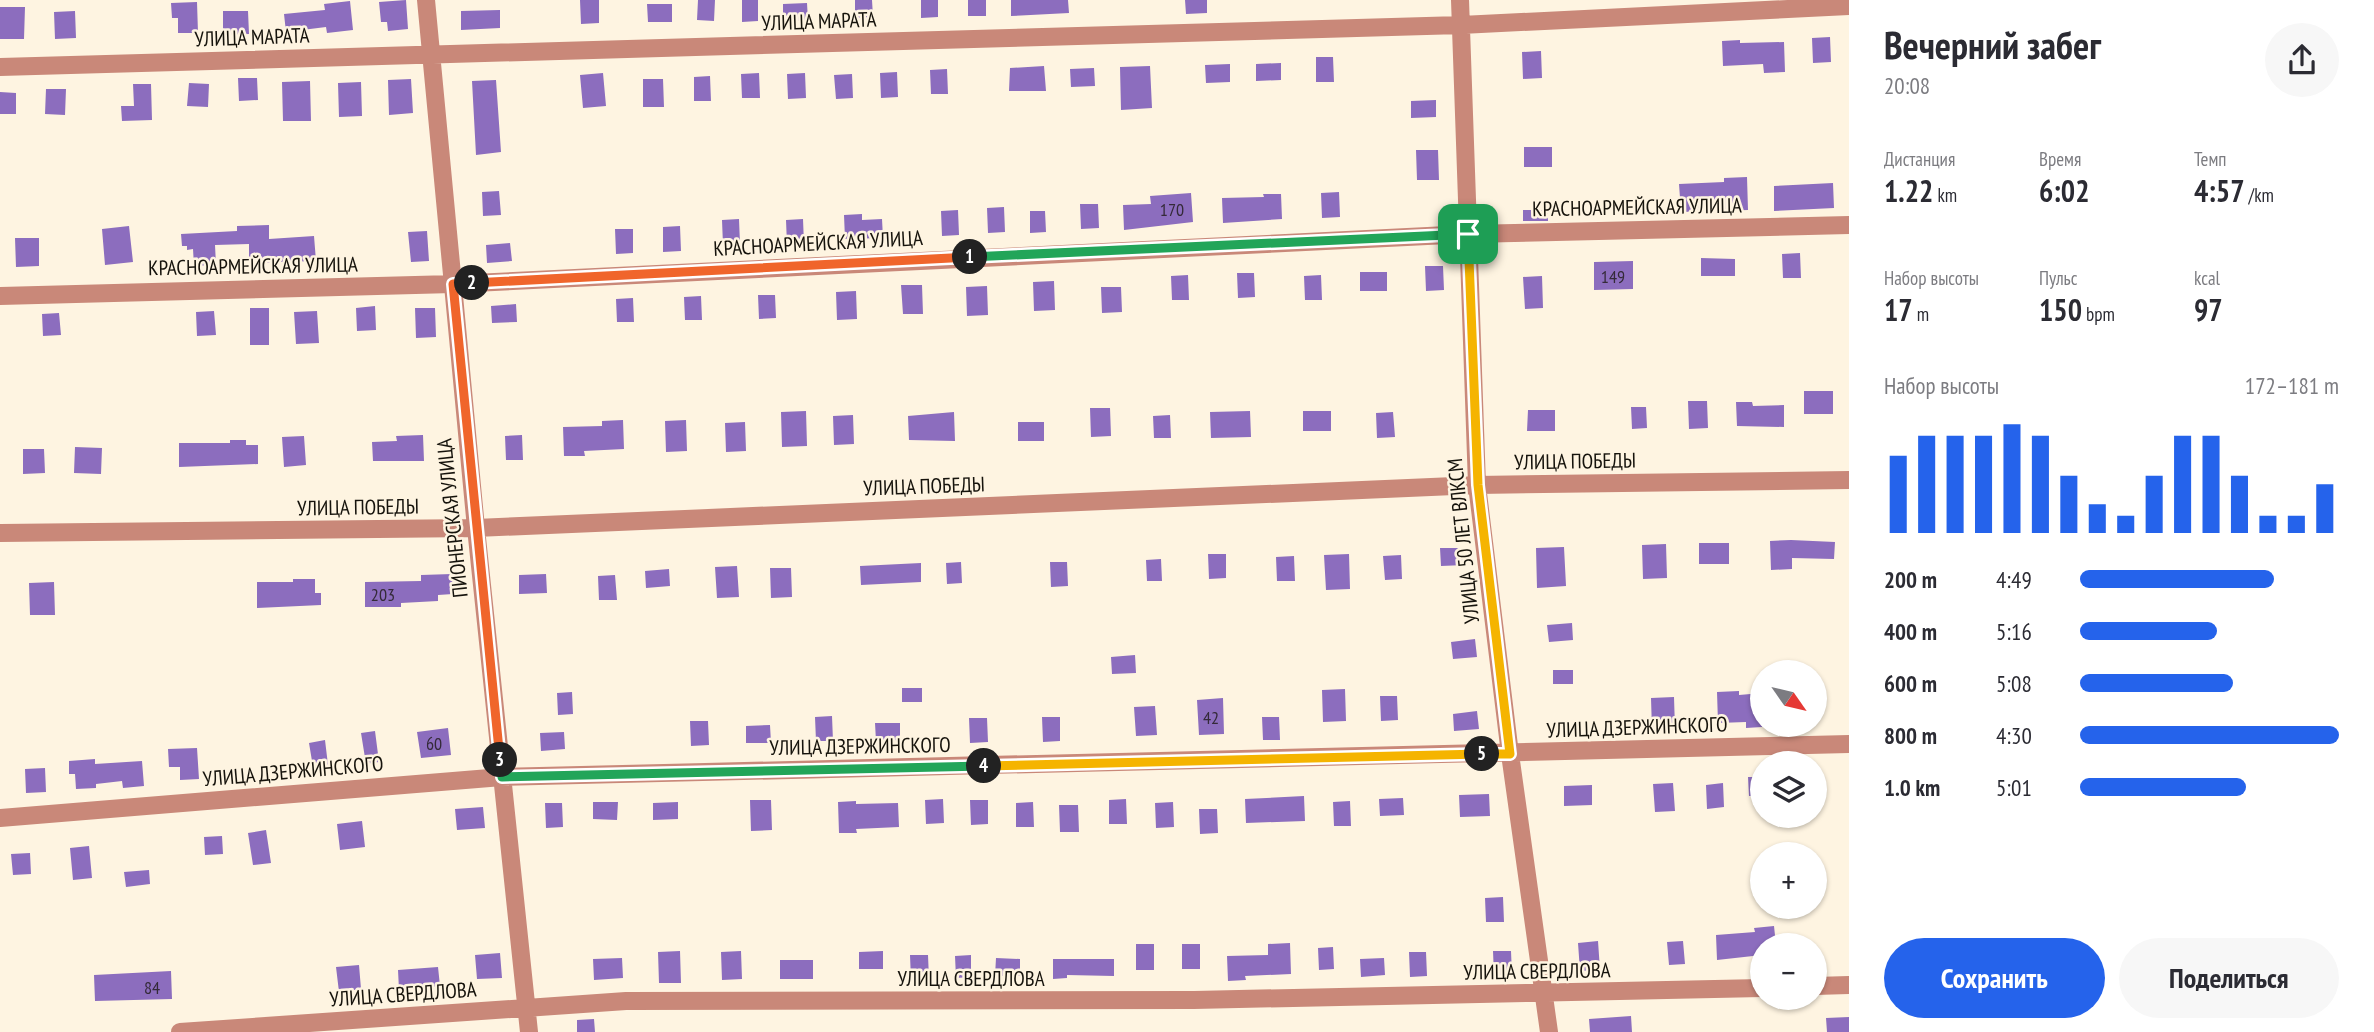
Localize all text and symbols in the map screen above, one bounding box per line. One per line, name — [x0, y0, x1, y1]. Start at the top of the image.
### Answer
street label: УЛИЦА МАРАТА — [761, 5, 877, 37]
text: Вечерний забег — [1884, 20, 2101, 69]
street label: УЛИЦА МАРАТА — [194, 21, 310, 53]
button: share — [2265, 23, 2339, 97]
text: 20:08 — [1884, 71, 1930, 100]
text: Дистанция — [1884, 147, 1955, 171]
text: Время — [2039, 147, 2081, 171]
text: Темп — [2194, 147, 2226, 171]
text: 1.22 — [1884, 171, 1933, 210]
text: 6:02 — [2039, 171, 2090, 210]
text: 4:57 — [2194, 171, 2245, 210]
text: km — [1933, 183, 1957, 207]
text: /km — [2245, 183, 2274, 207]
street label: КРАСНОАРМЕЙСКАЯ УЛИЦА — [1532, 192, 1742, 222]
house number: 170 — [1160, 198, 1184, 221]
pin — [1438, 204, 1498, 264]
icon: arrive — [1449, 215, 1487, 253]
street label: КРАСНОАРМЕЙСКАЯ УЛИЦА — [713, 224, 923, 262]
pin: 1 — [953, 240, 988, 274]
text: 1 — [965, 244, 974, 268]
street label: КРАСНОАРМЕЙСКАЯ УЛИЦА — [148, 251, 358, 281]
house number: 149 — [1601, 265, 1625, 288]
pin: 2 — [454, 266, 490, 300]
text: Набор высоты — [1884, 266, 1979, 290]
text: Пульс — [2039, 266, 2077, 290]
text: kcal — [2194, 266, 2220, 290]
text: 2 — [467, 270, 476, 294]
text: 17 — [1884, 290, 1913, 329]
text: 150 — [2039, 290, 2082, 329]
text: 97 — [2194, 290, 2223, 329]
text: m — [1913, 302, 1929, 326]
text: bpm — [2082, 302, 2115, 326]
text: Набор высоты — [1884, 371, 1999, 400]
text: 172–181 m — [2245, 371, 2339, 400]
street label: ПИОНЕРСКАЯ УЛИЦА — [430, 437, 474, 599]
street label: УЛИЦА ПОБЕДЫ — [1514, 446, 1636, 476]
street label: УЛИЦА 50 ЛЕТ ВЛКСМ — [1441, 457, 1485, 625]
street label: УЛИЦА ПОБЕДЫ — [863, 470, 985, 502]
street label: УЛИЦА ПОБЕДЫ — [297, 492, 419, 522]
text: 200 m — [1884, 565, 1937, 594]
text: 4:49 — [1996, 565, 2032, 594]
house number: 203 — [371, 583, 395, 606]
text: 400 m — [1884, 617, 1937, 646]
text: 5:16 — [1996, 617, 2032, 646]
north arrow — [1750, 660, 1827, 737]
map controls — [1750, 660, 1827, 1010]
text: 600 m — [1884, 669, 1937, 698]
text: 5:08 — [1996, 669, 2032, 698]
house number: 42 — [1203, 706, 1219, 729]
street label: УЛИЦА ДЗЕРЖИНСКОГО — [1546, 710, 1728, 744]
text: 800 m — [1884, 721, 1937, 750]
text: 4:30 — [1996, 721, 2032, 750]
street label: УЛИЦА ДЗЕРЖИНСКОГО — [769, 731, 951, 761]
house number: 60 — [426, 732, 442, 755]
pin: 5 — [1464, 736, 1500, 772]
text: 5 — [1477, 741, 1486, 765]
pin: 3 — [482, 742, 518, 778]
text: 3 — [495, 747, 504, 771]
pin: 4 — [967, 748, 1002, 784]
street label: УЛИЦА ДЗЕРЖИНСКОГО — [202, 750, 384, 792]
button: layers — [1750, 751, 1827, 828]
text: 4 — [979, 753, 988, 777]
text: 1.0 km — [1884, 773, 1940, 802]
text: 5:01 — [1996, 773, 2032, 802]
button: + — [1750, 842, 1827, 919]
button: − — [1750, 933, 1827, 1010]
button: Сохранить — [1884, 938, 2105, 1018]
button: Поделиться — [2119, 938, 2339, 1018]
street label: УЛИЦА СВЕРДЛОВА — [1463, 956, 1611, 986]
street label: УЛИЦА СВЕРДЛОВА — [897, 965, 1045, 992]
street label: УЛИЦА СВЕРДЛОВА — [329, 975, 477, 1013]
house number: 84 — [144, 976, 160, 999]

